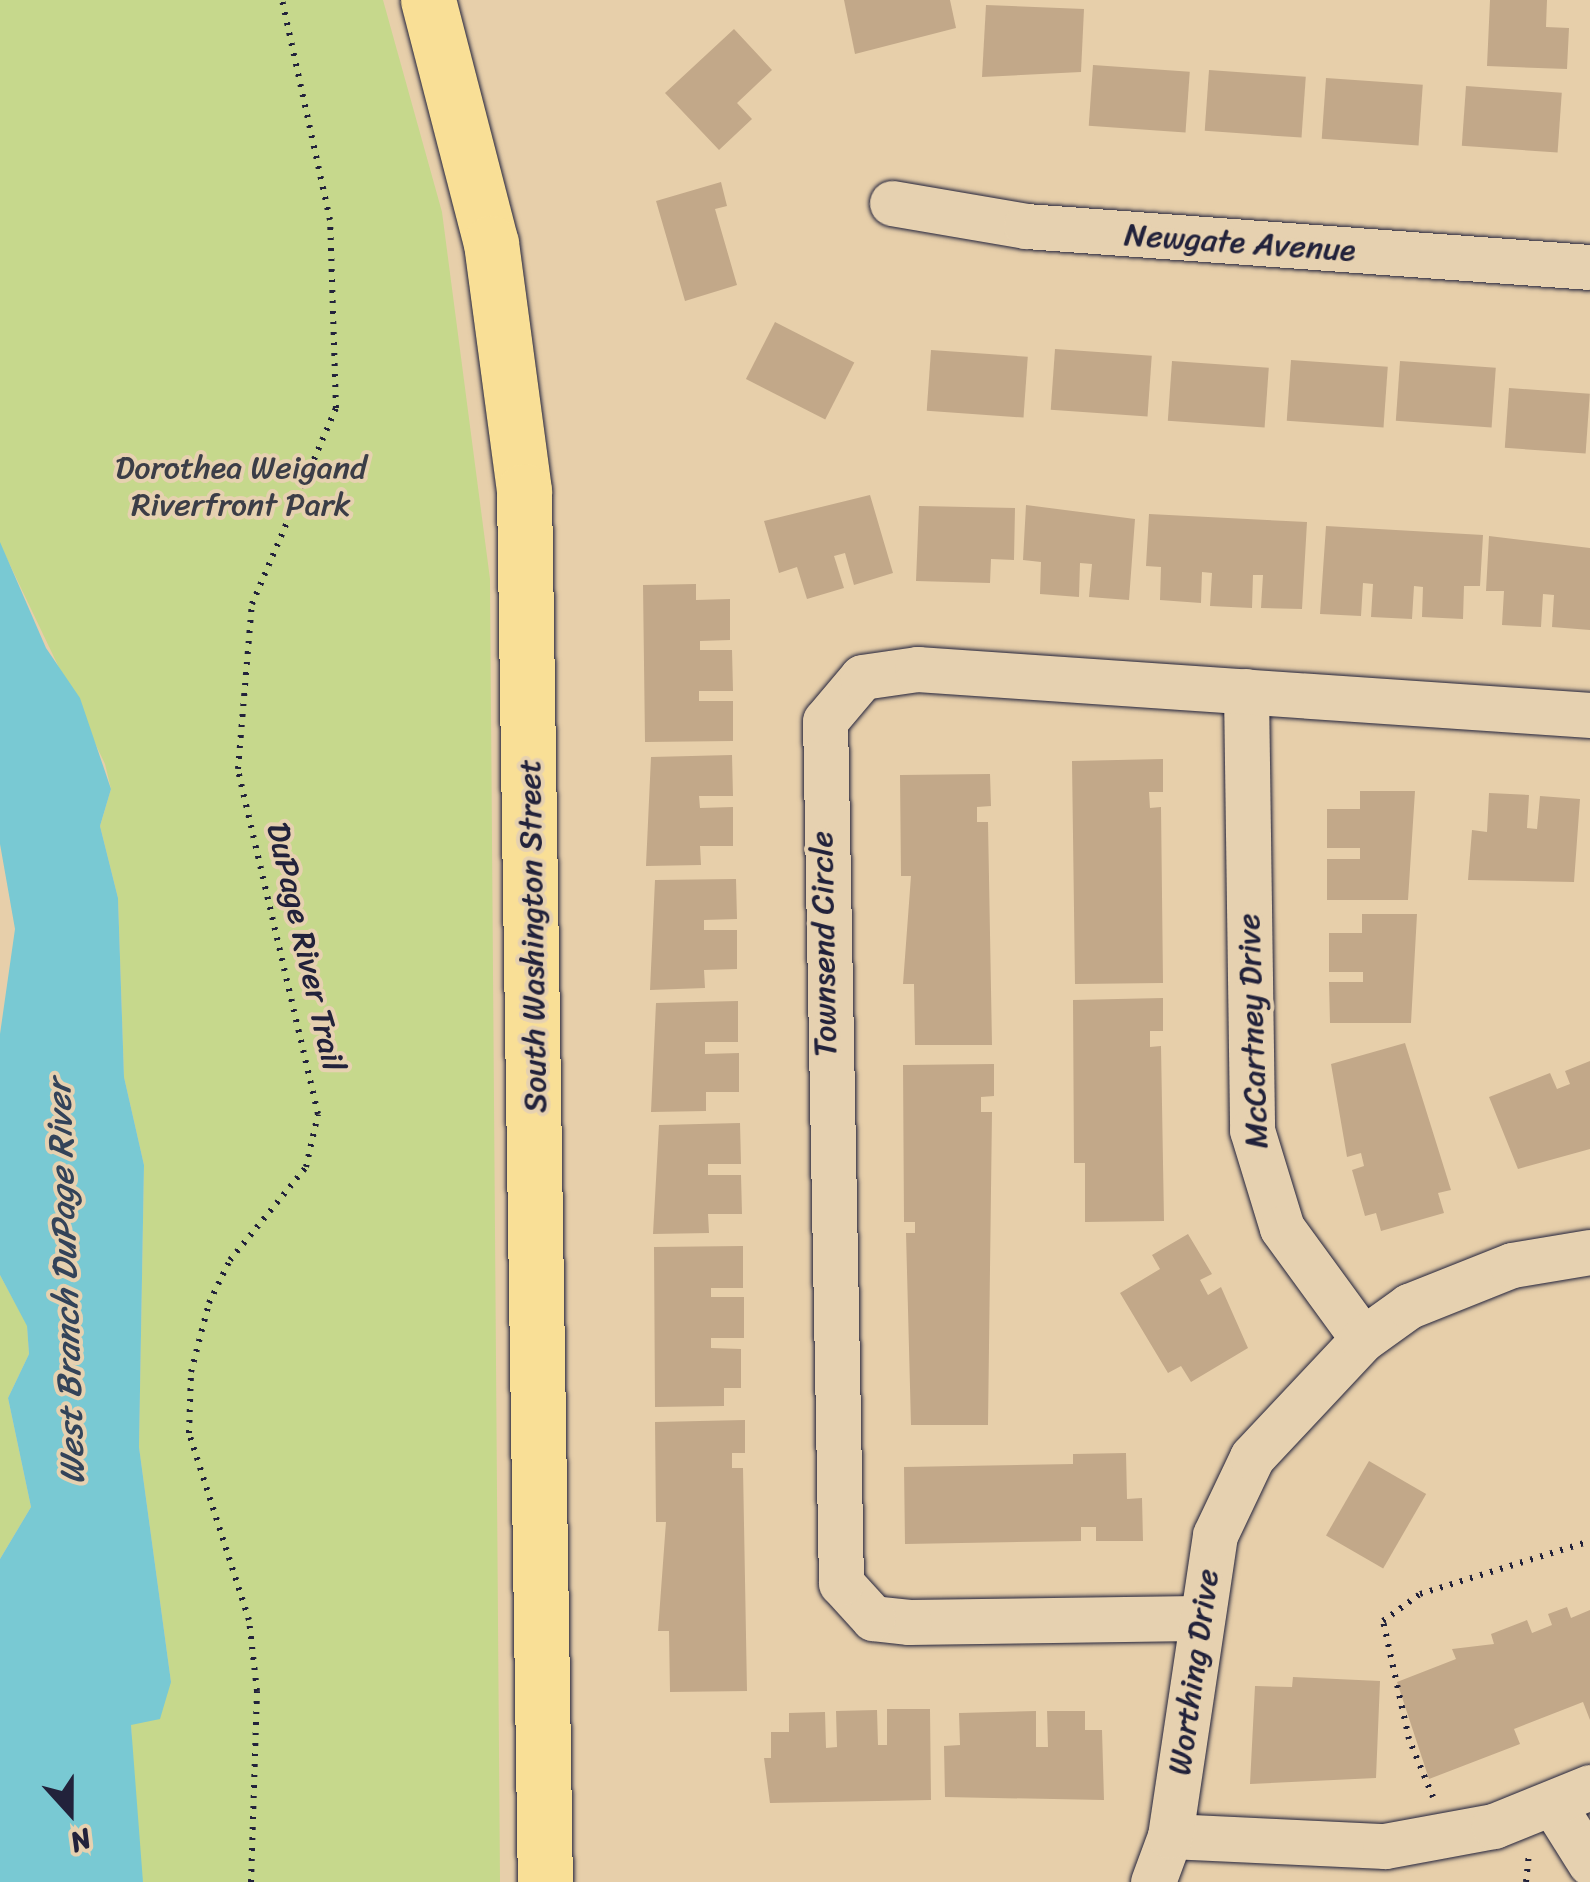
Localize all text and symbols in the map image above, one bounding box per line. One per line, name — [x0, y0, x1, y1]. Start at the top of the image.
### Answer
street label: Newgate Avenue — [1123, 216, 1357, 270]
park label: Dorothea Weigand Riverfront Park — [115, 450, 367, 525]
street label: South Washington Street — [511, 758, 555, 1114]
street label: DuPage River Trail — [258, 819, 352, 1075]
street label: Townsend Circle — [803, 831, 845, 1057]
street label: McCartney Drive — [1230, 913, 1276, 1149]
water label: West Branch DuPage River — [37, 1079, 93, 1485]
street label: Worthing Drive — [1161, 1566, 1227, 1778]
north arrow — [20, 1762, 120, 1862]
text: N — [63, 1814, 99, 1867]

